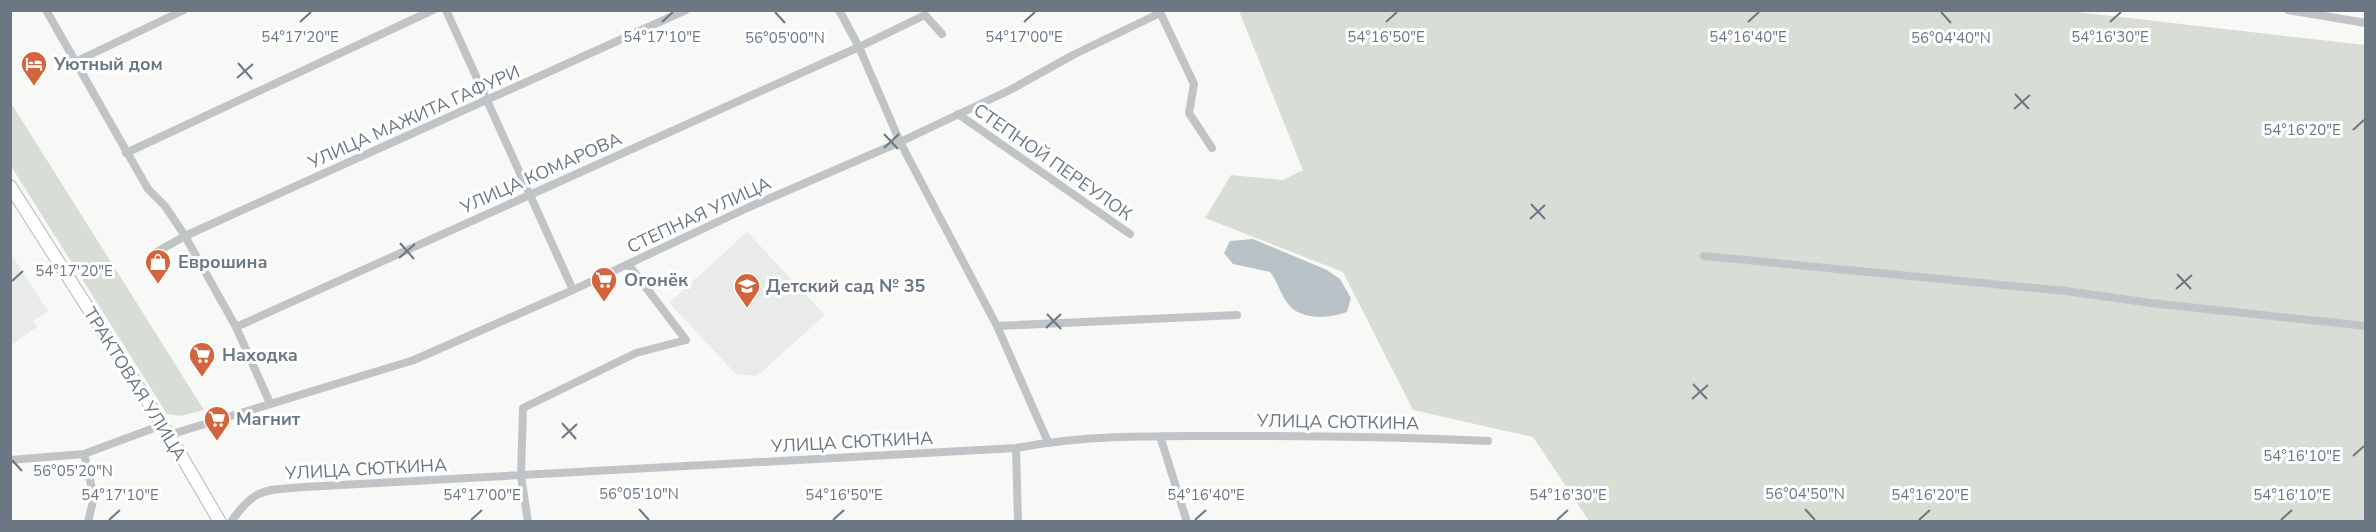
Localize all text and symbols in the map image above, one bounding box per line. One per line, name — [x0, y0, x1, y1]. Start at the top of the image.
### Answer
text: 54°17'20"E — [261, 27, 339, 47]
text: 54°17'10"E — [623, 27, 701, 47]
text: 54°17'00"E — [985, 27, 1063, 47]
text: 54°16'50"E — [1347, 27, 1425, 47]
text: 54°16'40"E — [1709, 27, 1787, 47]
text: 54°16'30"E — [2071, 27, 2149, 47]
text: 56°05'00"N — [745, 28, 825, 48]
text: 56°04'40"N — [1911, 28, 1991, 48]
hotel icon: Уютный дом — [19, 49, 49, 87]
place label: Уютный дом — [53, 52, 163, 76]
street label: УЛИЦА МАЖИТА ГАФУРИ — [303, 59, 524, 175]
street label: СТЕПНОЙ ПЕРЕУЛОК — [969, 98, 1137, 226]
text: 54°16'20"E — [2263, 120, 2341, 140]
street label: УЛИЦА КОМАРОВА — [456, 127, 625, 220]
street label: СТЕПНАЯ УЛИЦА — [623, 171, 775, 259]
shop icon: Еврошина — [143, 247, 173, 285]
place label: Еврошина — [178, 250, 268, 274]
text: 54°17'20"E — [35, 261, 113, 281]
supermarket icon: Огонёк — [589, 265, 619, 303]
place label: Огонёк — [624, 268, 689, 292]
school or university icon: Детский сад № 35 — [732, 271, 762, 309]
place label: Детский сад № 35 — [766, 274, 926, 298]
street label: ТРАКТОВАЯ УЛИЦА — [78, 303, 192, 465]
supermarket icon: Находка — [187, 340, 217, 378]
place label: Находка — [222, 343, 298, 367]
supermarket icon: Магнит — [202, 404, 232, 442]
place label: Магнит — [236, 407, 301, 431]
street label: УЛИЦА СЮТКИНА — [1256, 409, 1419, 435]
street label: УЛИЦА СЮТКИНА — [769, 426, 934, 458]
text: 54°16'10"E — [2263, 446, 2341, 466]
street label: УЛИЦА СЮТКИНА — [283, 453, 448, 485]
text: 56°05'20"N — [33, 461, 113, 481]
text: 56°05'10"N — [599, 484, 679, 504]
text: 56°04'50"N — [1765, 484, 1845, 504]
text: 54°17'10"E — [81, 485, 159, 505]
text: 54°17'00"E — [443, 485, 521, 505]
text: 54°16'50"E — [805, 485, 883, 505]
text: 54°16'40"E — [1167, 485, 1245, 505]
text: 54°16'30"E — [1529, 485, 1607, 505]
text: 54°16'20"E — [1891, 485, 1969, 505]
text: 54°16'10"E — [2253, 485, 2331, 505]

